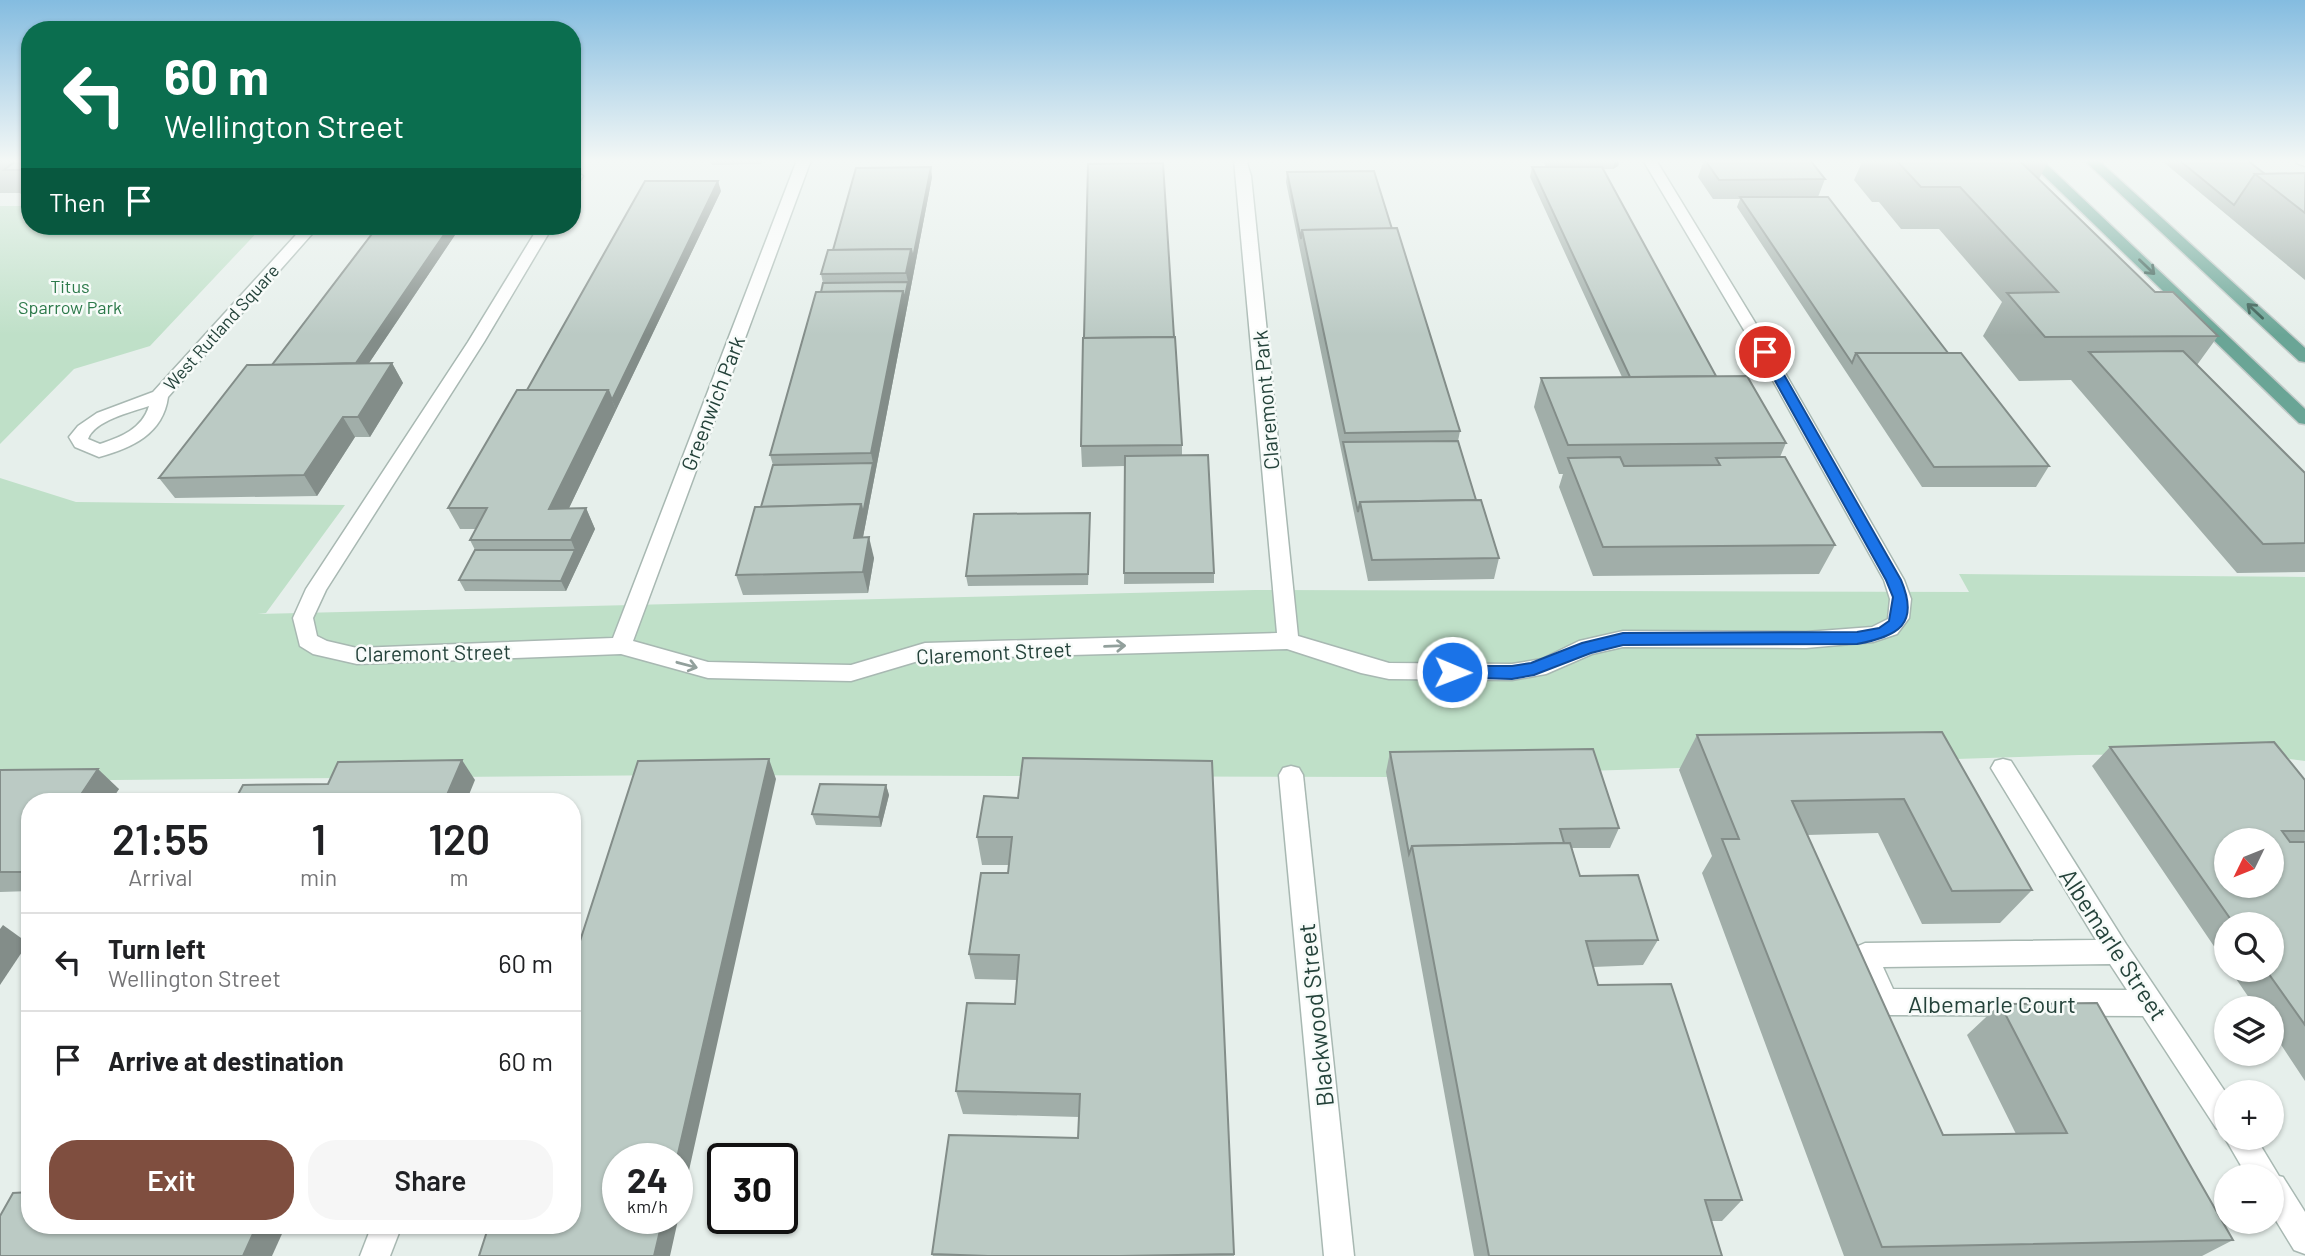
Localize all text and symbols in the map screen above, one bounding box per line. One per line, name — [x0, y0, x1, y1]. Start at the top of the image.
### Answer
text: 60 m — [164, 46, 269, 105]
icon: left — [49, 49, 140, 140]
text: Wellington Street — [164, 106, 404, 144]
icon: arrive — [120, 182, 158, 220]
text: Then — [49, 186, 106, 217]
street label: West Rutland Square — [159, 259, 283, 395]
one-way arrow — [2138, 259, 2155, 276]
park label: Titus Sparrow Park — [18, 275, 122, 318]
one-way arrow — [2247, 302, 2264, 319]
pin — [1735, 322, 1795, 382]
street label: Claremont Park — [1246, 329, 1284, 471]
street label: Greenwich Park — [675, 332, 749, 474]
icon: arrive — [1746, 333, 1784, 371]
street label: Claremont Street — [915, 635, 1073, 669]
position arrow — [1415, 635, 1489, 709]
street label: Claremont Street — [355, 638, 511, 666]
one-way arrow — [1104, 639, 1127, 652]
one-way arrow — [676, 659, 698, 672]
text: 21:55 — [112, 813, 209, 863]
text: 1 — [311, 813, 326, 863]
text: 120 — [428, 813, 490, 863]
north arrow — [2214, 828, 2284, 898]
map controls — [2214, 828, 2284, 1234]
text: Arrival — [128, 863, 193, 891]
text: min — [300, 863, 337, 891]
text: m — [450, 863, 469, 891]
street label: Albemarle Street — [2054, 863, 2174, 1025]
button: search — [2214, 912, 2284, 982]
street label: Blackwood Street — [1291, 922, 1339, 1108]
text: Turn left — [108, 933, 206, 964]
icon: left — [49, 943, 87, 981]
text: 60 m — [498, 947, 553, 978]
text: Wellington Street — [108, 964, 281, 992]
street label: Albemarle Court — [1908, 989, 2076, 1018]
button: layers — [2214, 996, 2284, 1066]
icon: arrive — [49, 1041, 87, 1079]
text: Arrive at destination — [108, 1045, 344, 1076]
text: 60 m — [498, 1045, 553, 1076]
button: + — [2214, 1080, 2284, 1150]
button: Exit — [49, 1140, 294, 1220]
button: Share — [308, 1140, 553, 1220]
speed limit sign: 30 — [707, 1143, 798, 1234]
text: 24 — [627, 1158, 668, 1200]
button: − — [2214, 1164, 2284, 1234]
text: km/h — [627, 1195, 668, 1217]

